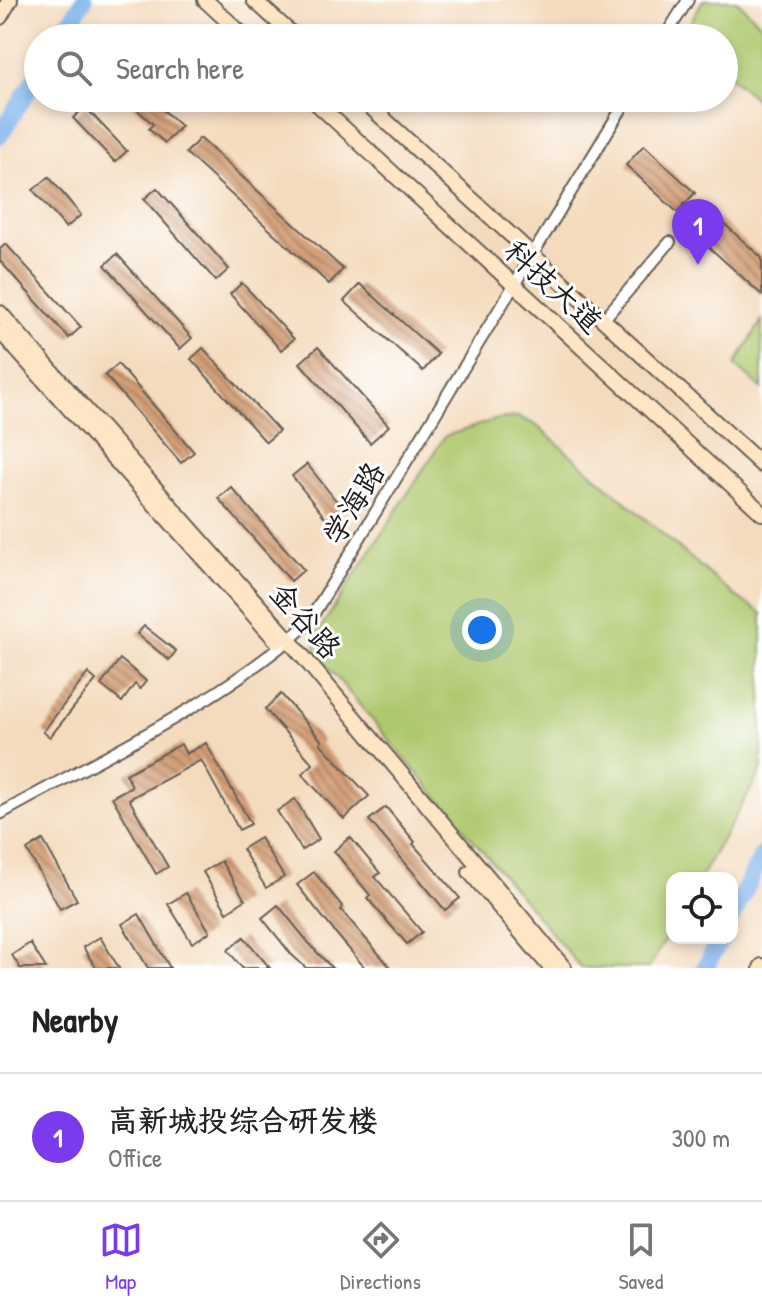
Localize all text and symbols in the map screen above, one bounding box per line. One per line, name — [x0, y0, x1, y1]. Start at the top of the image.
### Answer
search box — [24, 24, 738, 112]
icon: search — [52, 46, 96, 90]
text: Search here — [116, 48, 244, 88]
pin: 1 — [672, 199, 724, 265]
street label: 科技大道 — [496, 230, 612, 342]
street label: 学海路 — [313, 454, 393, 552]
street label: 金谷路 — [261, 573, 351, 667]
your location — [462, 610, 502, 650]
map controls — [666, 872, 738, 944]
button: locate — [666, 872, 738, 944]
text: Nearby — [32, 997, 118, 1043]
text: 高新城投综合研发楼 — [108, 1100, 378, 1140]
text: 1 — [53, 1120, 63, 1155]
text: 300 m — [671, 1120, 730, 1155]
text: Office — [108, 1140, 162, 1175]
tab: Map — [99, 1218, 143, 1296]
tab: Directions — [340, 1218, 421, 1296]
tab: Saved — [618, 1218, 663, 1296]

